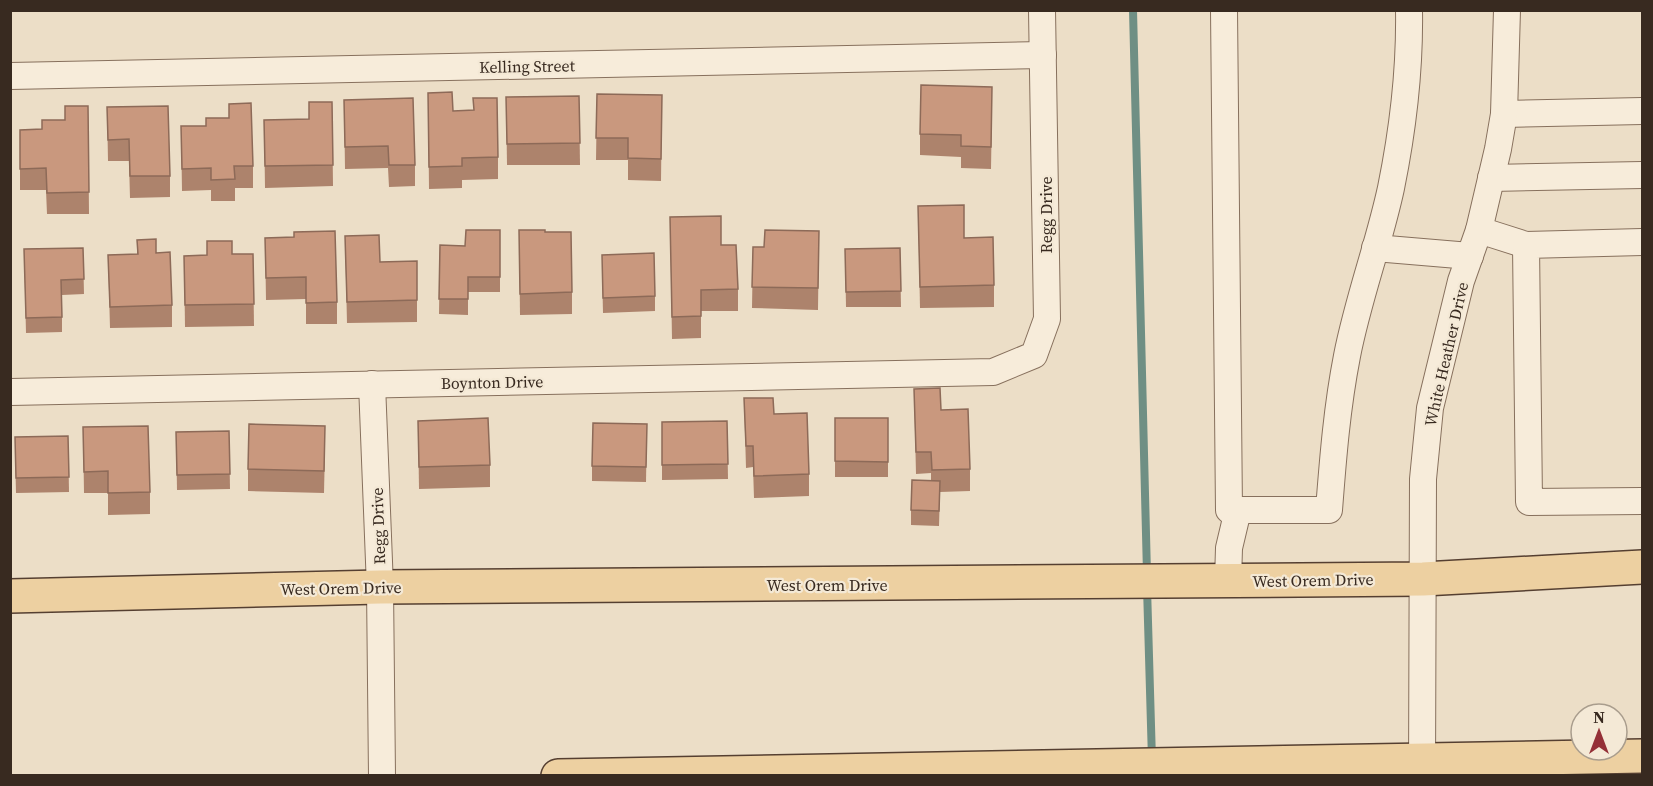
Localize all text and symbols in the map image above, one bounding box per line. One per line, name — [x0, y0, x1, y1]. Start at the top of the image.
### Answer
street label: Kelling Street — [479, 54, 576, 78]
street label: Regg Drive — [1035, 176, 1057, 254]
street label: White Heather Drive — [1419, 280, 1473, 428]
street label: Boynton Drive — [441, 370, 543, 394]
street label: Regg Drive — [366, 487, 390, 565]
street label: West Orem Drive — [1252, 568, 1374, 592]
street label: West Orem Drive — [766, 574, 888, 596]
street label: West Orem Drive — [280, 576, 402, 600]
north arrow — [1569, 702, 1629, 762]
text: N — [1593, 706, 1605, 728]

